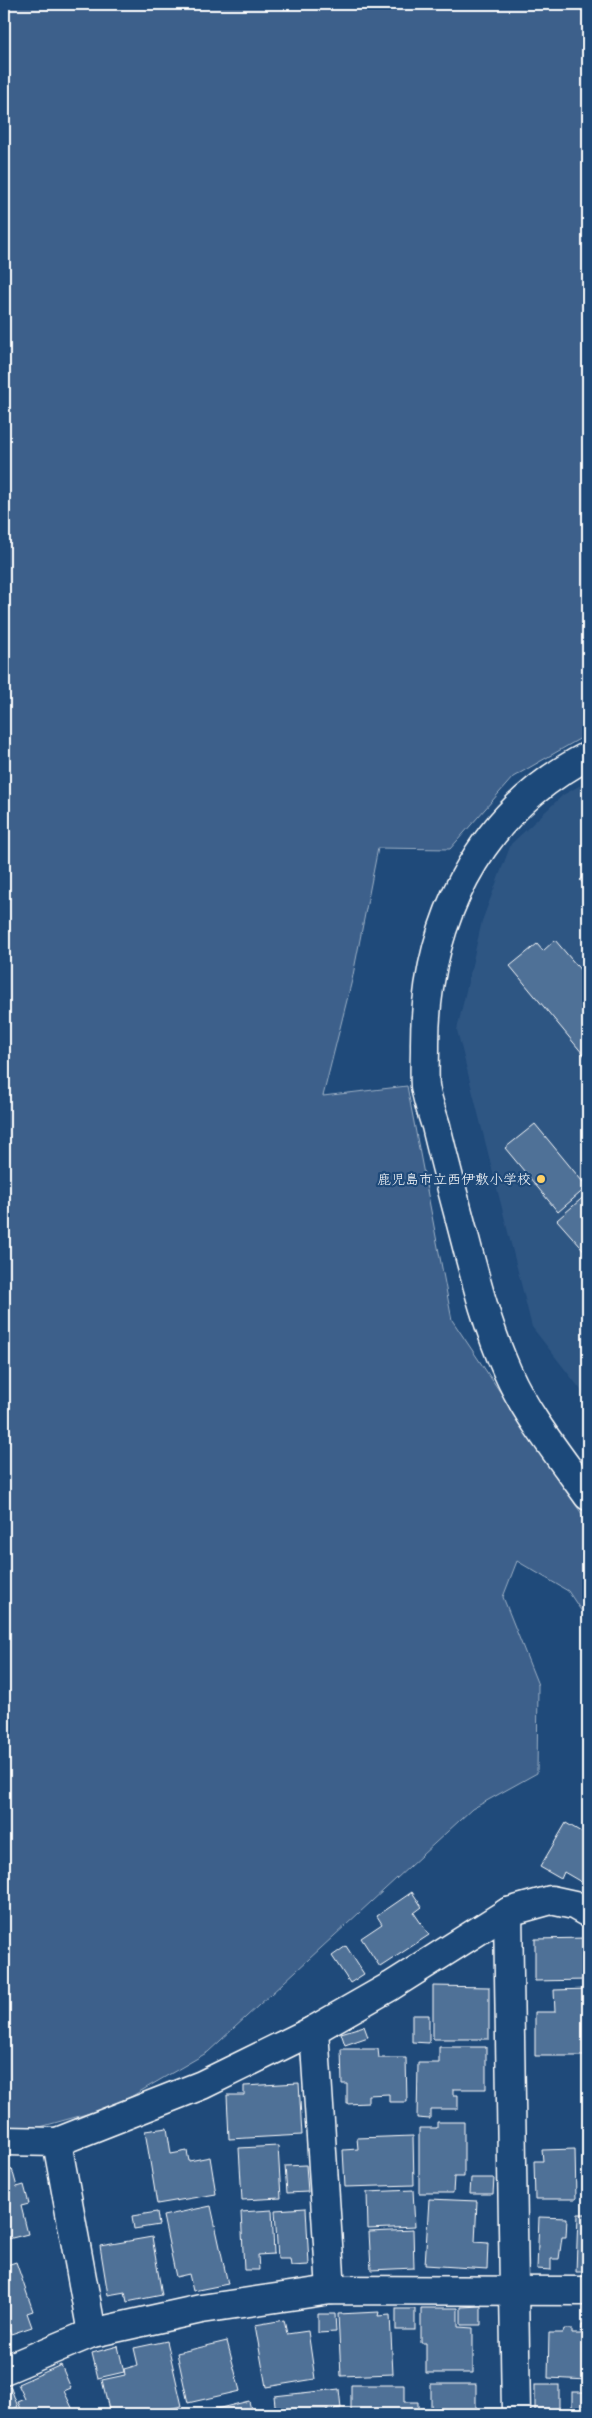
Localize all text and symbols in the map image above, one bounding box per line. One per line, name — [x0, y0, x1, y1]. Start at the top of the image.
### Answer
place label: 鹿児島市立西伊敷小学校 — [377, 1170, 531, 1188]
marker: 鹿児島市立西伊敷小学校 — [535, 1173, 547, 1185]

